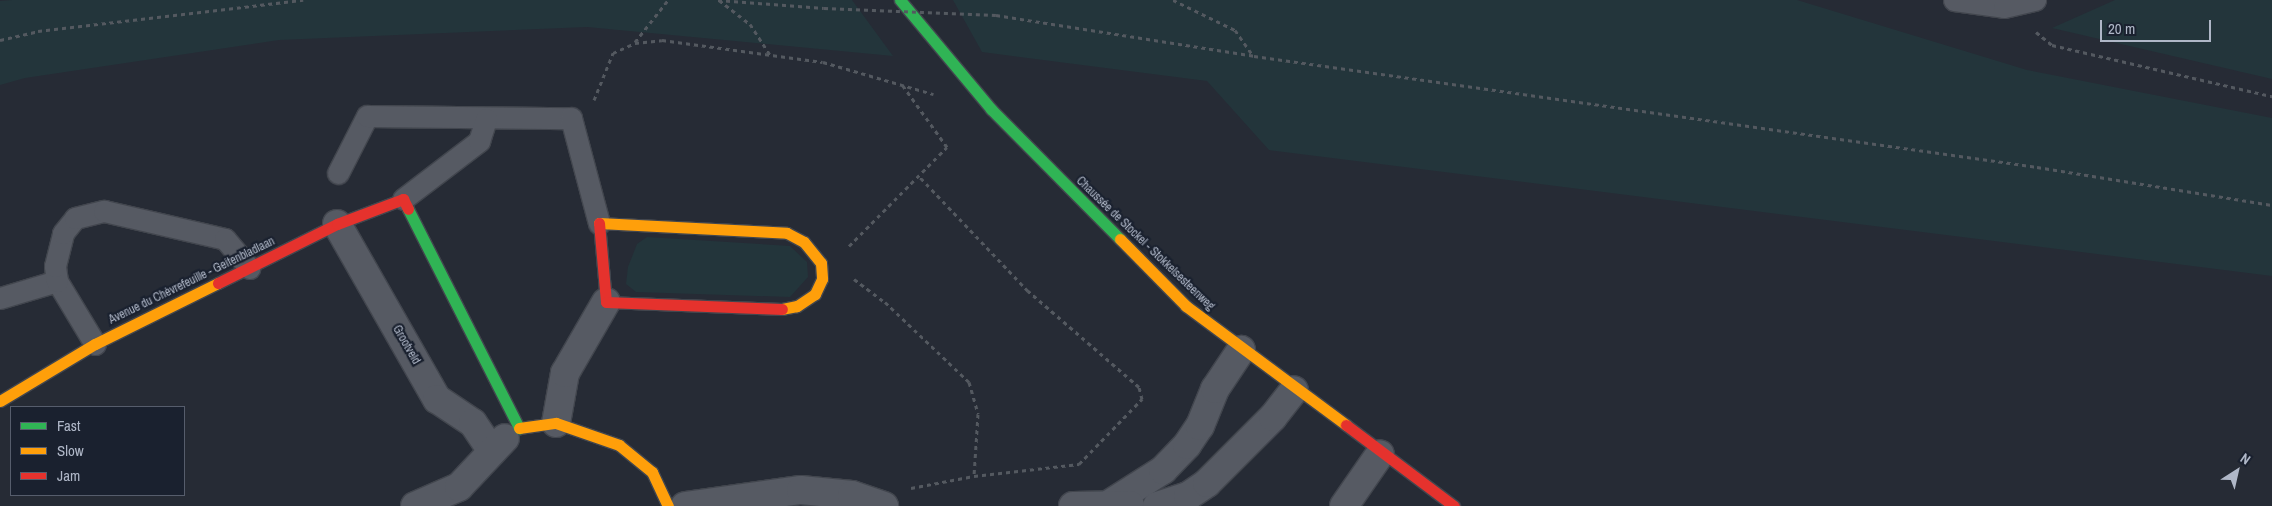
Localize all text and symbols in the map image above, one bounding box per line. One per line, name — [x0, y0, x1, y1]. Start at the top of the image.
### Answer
scale bar — [2102, 10, 2213, 42]
text: 20 m — [2108, 18, 2135, 39]
street label: Chaussée de Stockel - Stokkelsesteenweg — [1073, 174, 1217, 314]
street label: Avenue du Chèvrefeuille - Geitenbladlaan — [107, 234, 277, 328]
street label: Grootveld — [389, 323, 423, 367]
legend — [10, 406, 185, 496]
text: Fast — [57, 415, 80, 436]
text: Slow — [57, 440, 84, 461]
north arrow — [2212, 446, 2262, 496]
text: N — [2237, 449, 2254, 468]
text: Jam — [57, 465, 80, 486]

